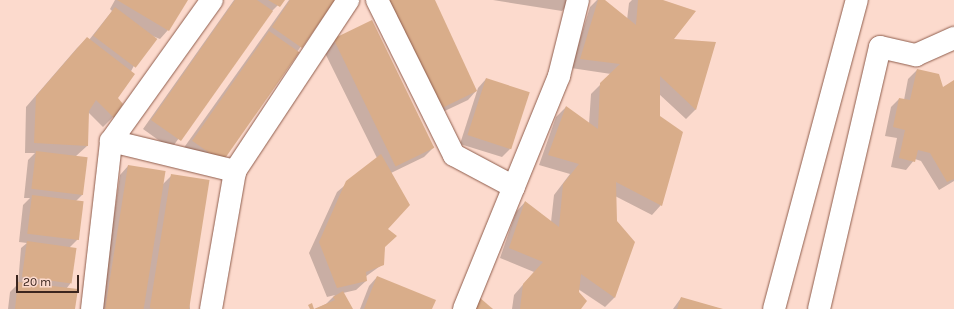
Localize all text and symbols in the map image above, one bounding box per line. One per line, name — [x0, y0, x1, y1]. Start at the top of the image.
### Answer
scale bar — [18, 267, 81, 293]
text: 20 m — [23, 275, 51, 289]

